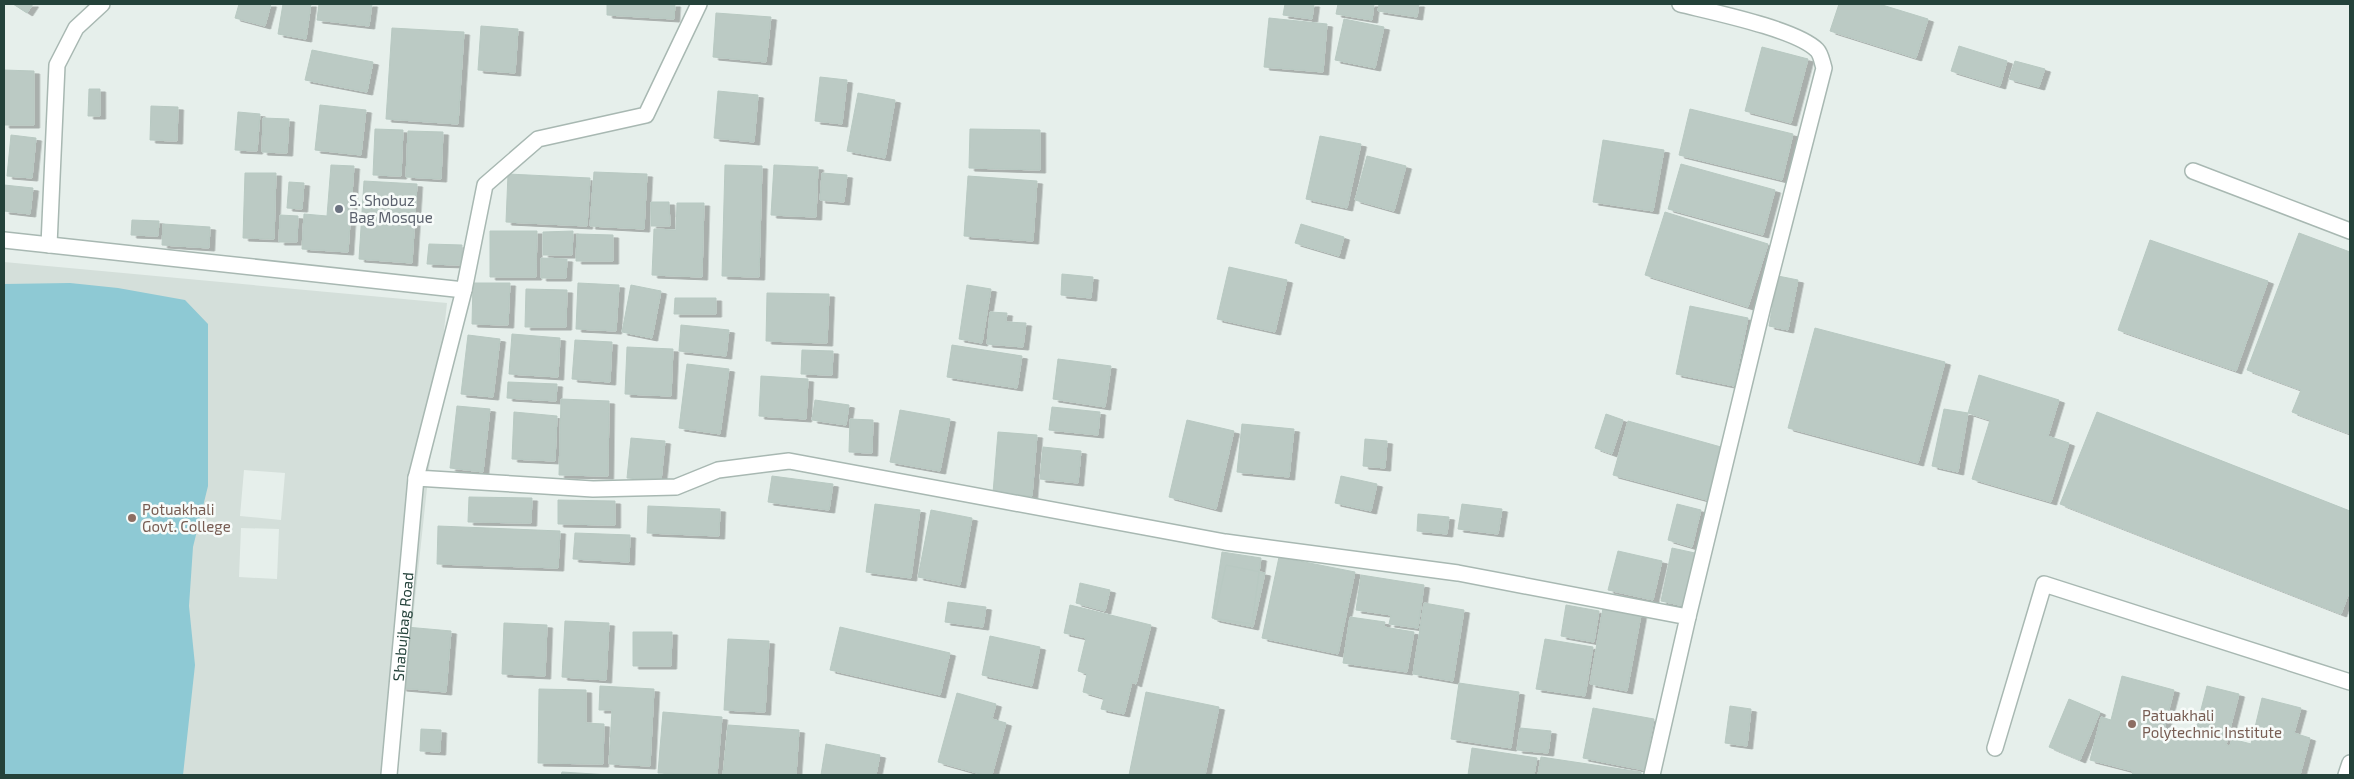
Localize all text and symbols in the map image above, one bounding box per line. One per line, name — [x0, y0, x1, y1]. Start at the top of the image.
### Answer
place label: S. Shobuz Bag Mosque — [349, 191, 433, 226]
marker: S. Shobuz Bag Mosque — [333, 203, 345, 215]
place label: Potuakhali Govt. College — [142, 500, 231, 535]
marker: Potuakhali Govt. College — [126, 512, 138, 524]
street label: Shabujbag Road — [389, 571, 416, 682]
place label: Patuakhali Polytechnic Institute — [2142, 706, 2282, 741]
marker: Patuakhali Polytechnic Institute — [2126, 718, 2138, 730]

